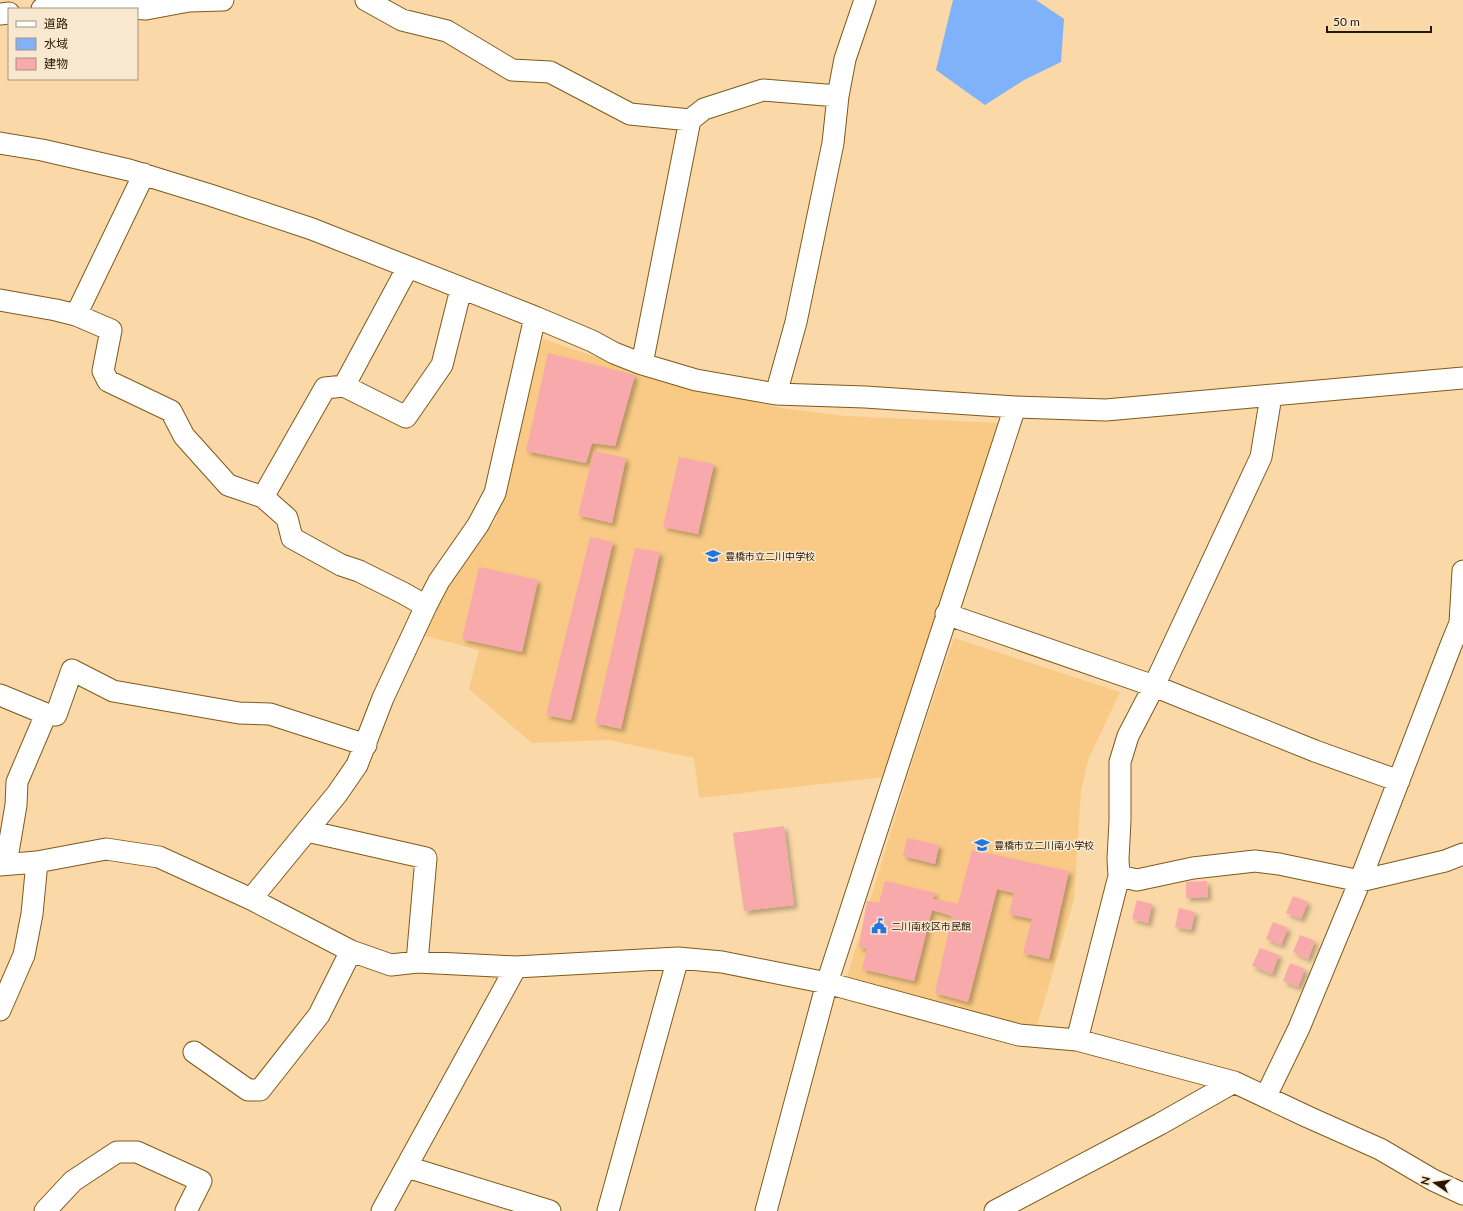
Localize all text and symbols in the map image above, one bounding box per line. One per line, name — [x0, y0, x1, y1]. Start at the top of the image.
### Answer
legend — [8, 8, 138, 80]
scale bar — [1327, 8, 1431, 34]
text: 50 m — [1333, 14, 1360, 29]
text: 道路 — [44, 16, 68, 31]
text: 水域 — [44, 36, 68, 51]
text: 建物 — [44, 56, 68, 71]
school or university icon: 豊橋市立二川中学校 — [704, 547, 722, 565]
place label: 豊橋市立二川中学校 — [725, 550, 815, 562]
school or university icon: 豊橋市立二川南小学校 — [973, 836, 991, 854]
place label: 豊橋市立二川南小学校 — [994, 839, 1094, 851]
public building icon: 二川南校区市民館 — [870, 917, 888, 935]
place label: 二川南校区市民館 — [891, 920, 971, 932]
north arrow — [1415, 1163, 1455, 1203]
text: N — [1417, 1175, 1432, 1186]

